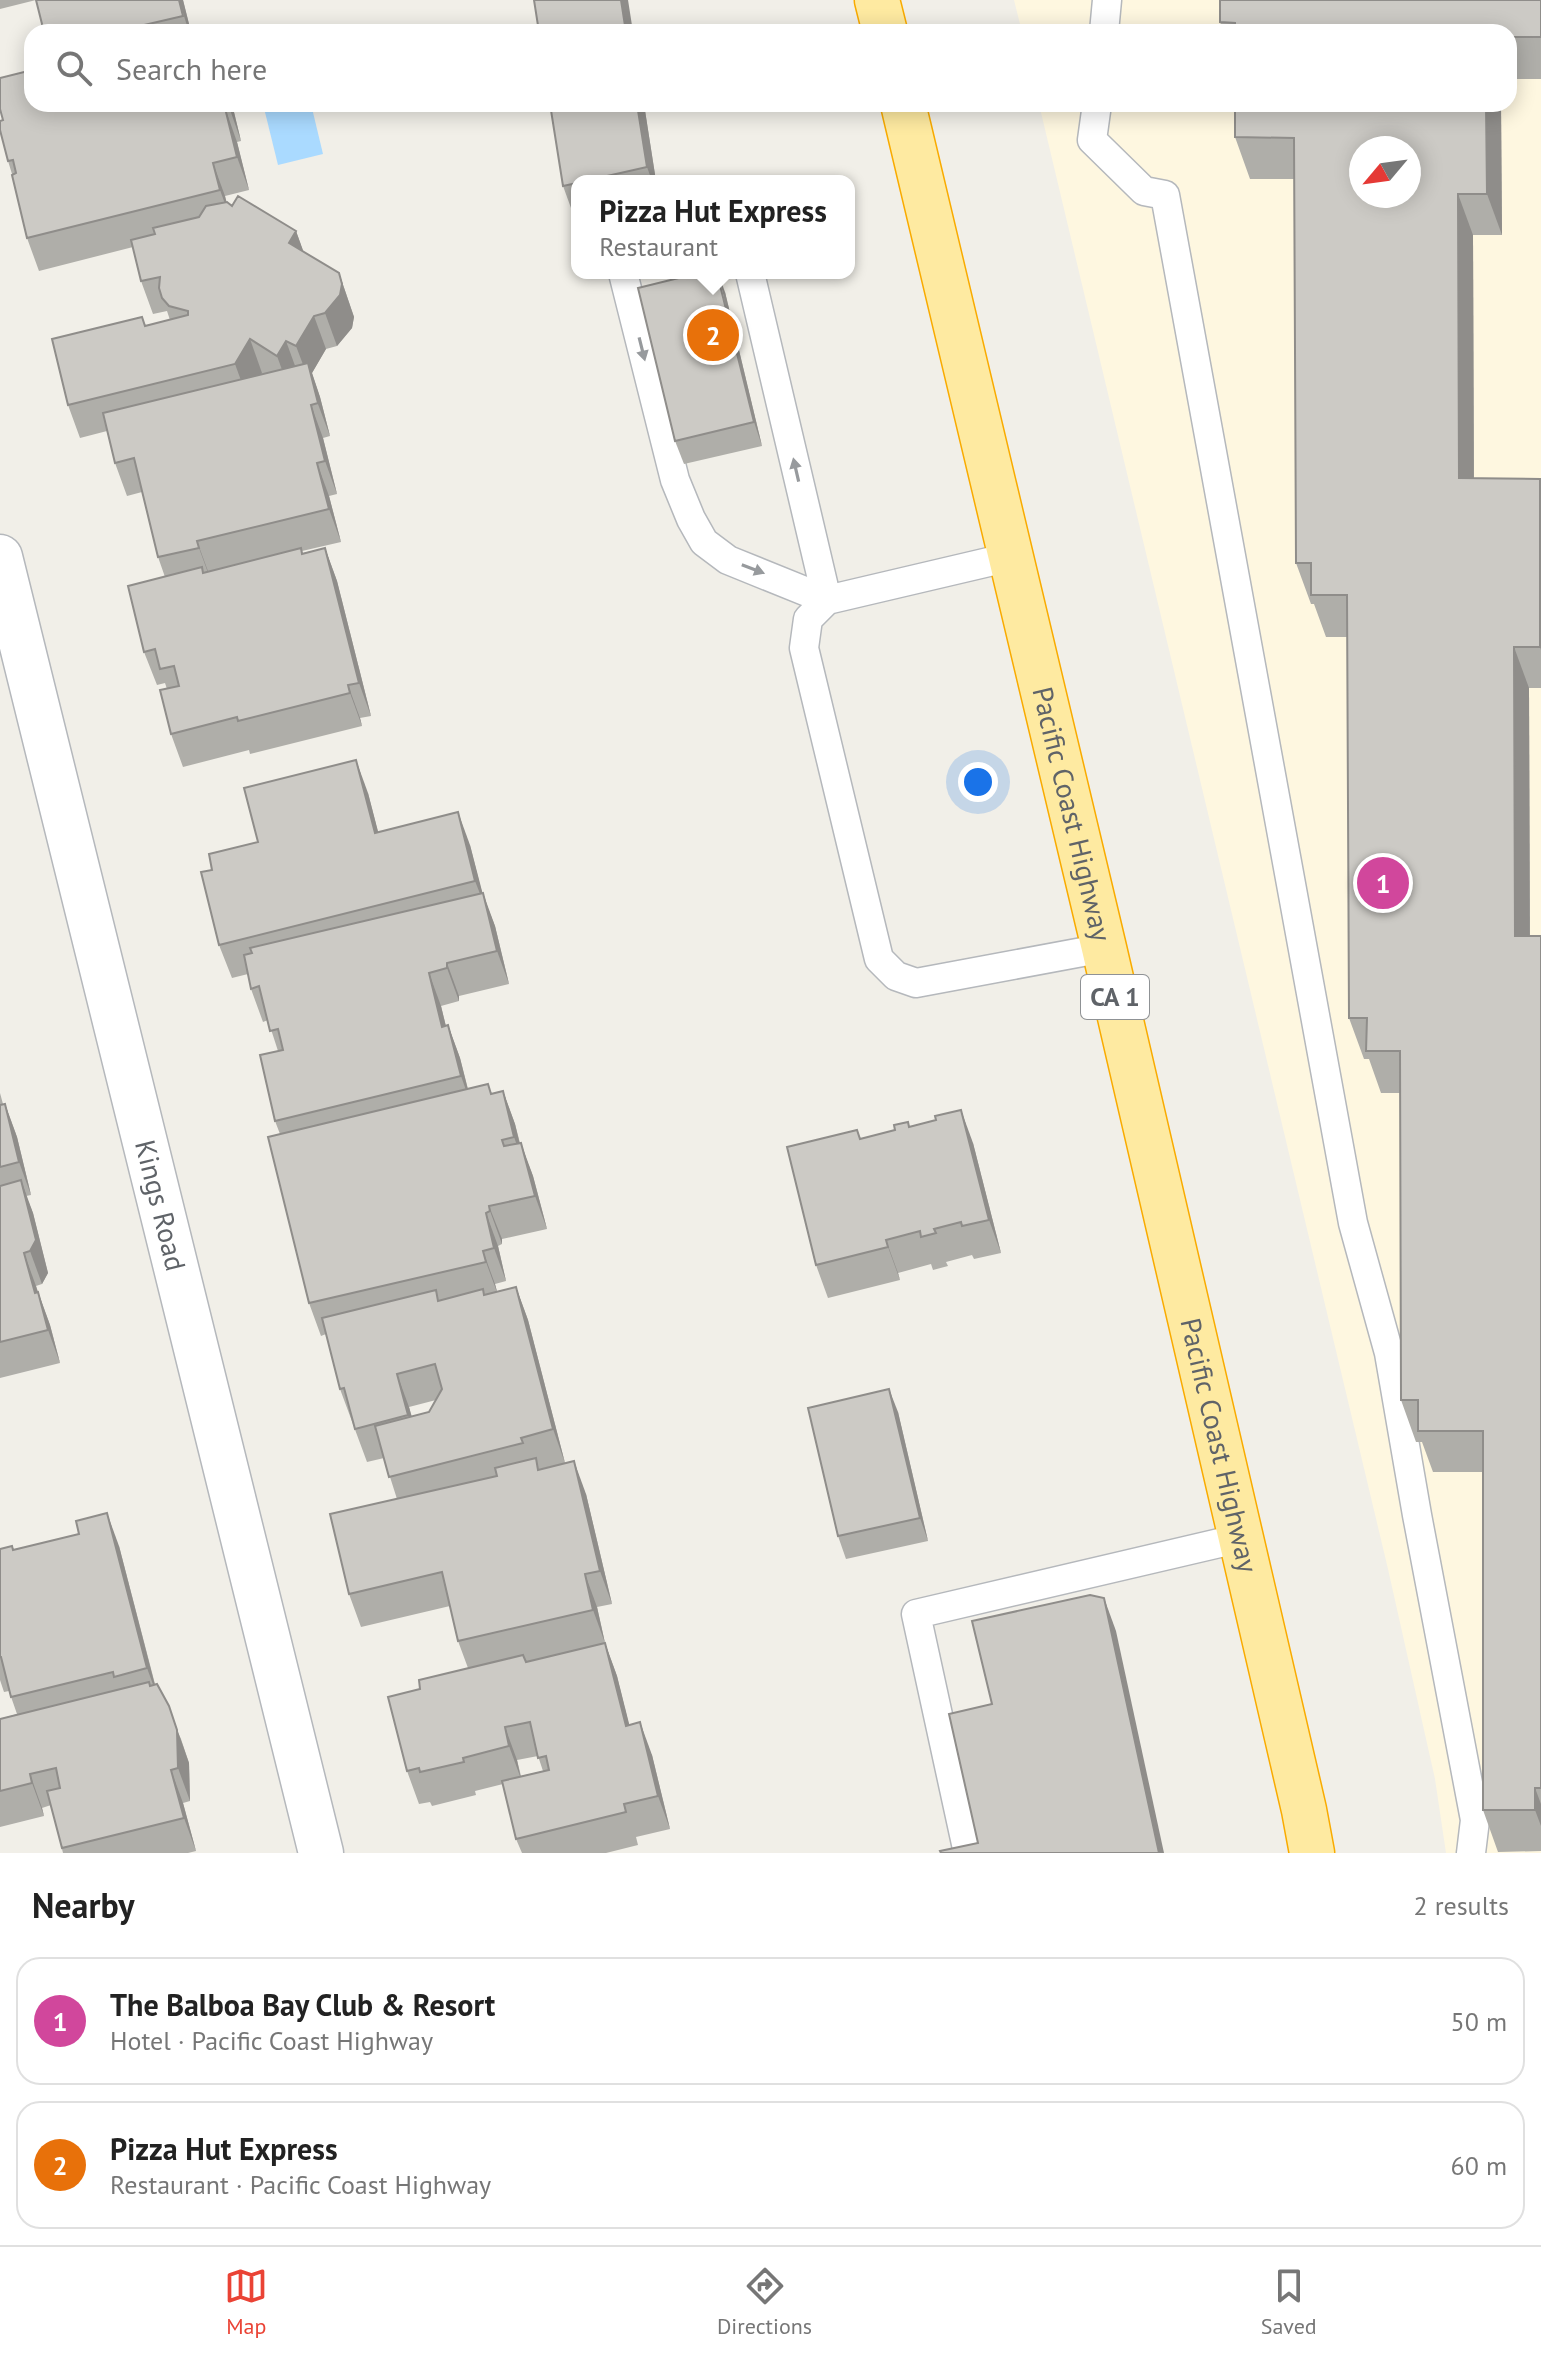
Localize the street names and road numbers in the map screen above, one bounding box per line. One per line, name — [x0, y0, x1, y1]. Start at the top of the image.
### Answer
street label: Pacific Coast Highway — [1024, 683, 1121, 945]
road number: CA 1 — [1081, 975, 1149, 1019]
street label: Kings Road — [127, 1136, 195, 1275]
street label: Pacific Coast Highway — [1172, 1314, 1267, 1576]

